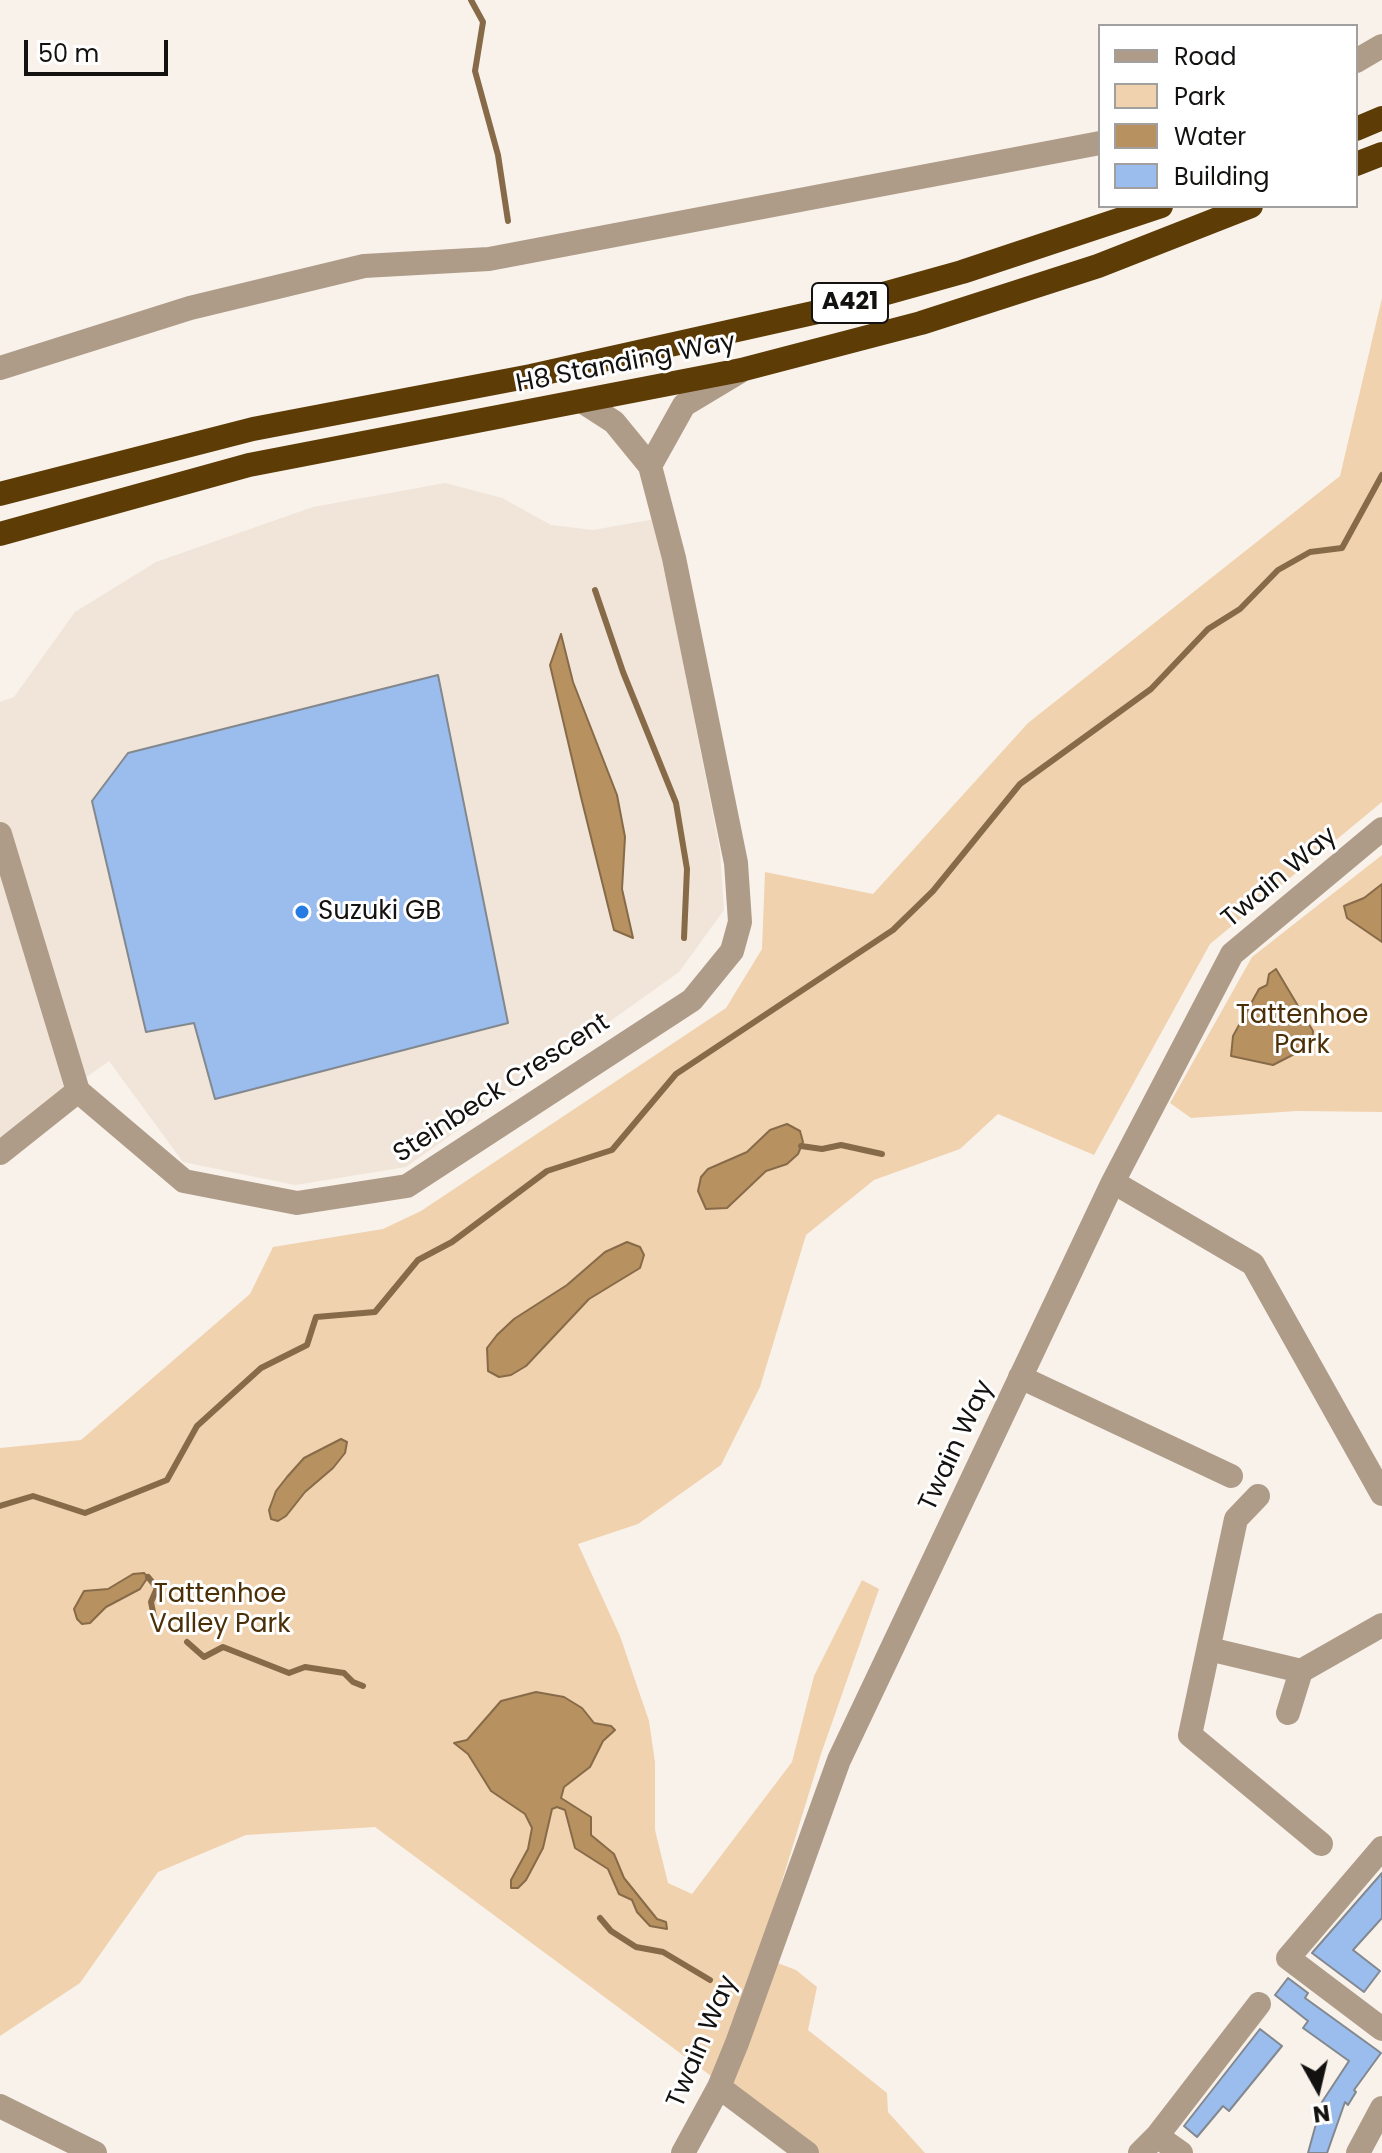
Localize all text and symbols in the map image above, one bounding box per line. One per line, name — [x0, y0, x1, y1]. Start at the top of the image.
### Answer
scale bar — [28, 24, 172, 74]
legend — [1098, 24, 1358, 208]
text: 50 m — [38, 37, 99, 70]
text: Road — [1174, 40, 1236, 73]
text: Park — [1174, 80, 1225, 113]
text: Water — [1174, 120, 1246, 153]
text: Building — [1174, 160, 1270, 193]
road number: A421 — [812, 283, 888, 323]
street label: H8 Standing Way — [514, 327, 738, 401]
street label: Twain Way — [1216, 821, 1344, 935]
place label: Suzuki GB — [318, 896, 441, 928]
marker: Suzuki GB — [293, 903, 311, 921]
park label: Tattenhoe Park — [1236, 1000, 1368, 1062]
street label: Steinbeck Crescent — [388, 1008, 616, 1170]
street label: Twain Way — [913, 1376, 1001, 1516]
park label: Tattenhoe Valley Park — [149, 1579, 291, 1640]
street label: Twain Way — [661, 1971, 745, 2113]
north arrow — [1278, 2049, 1358, 2129]
text: N — [1311, 2097, 1332, 2130]

